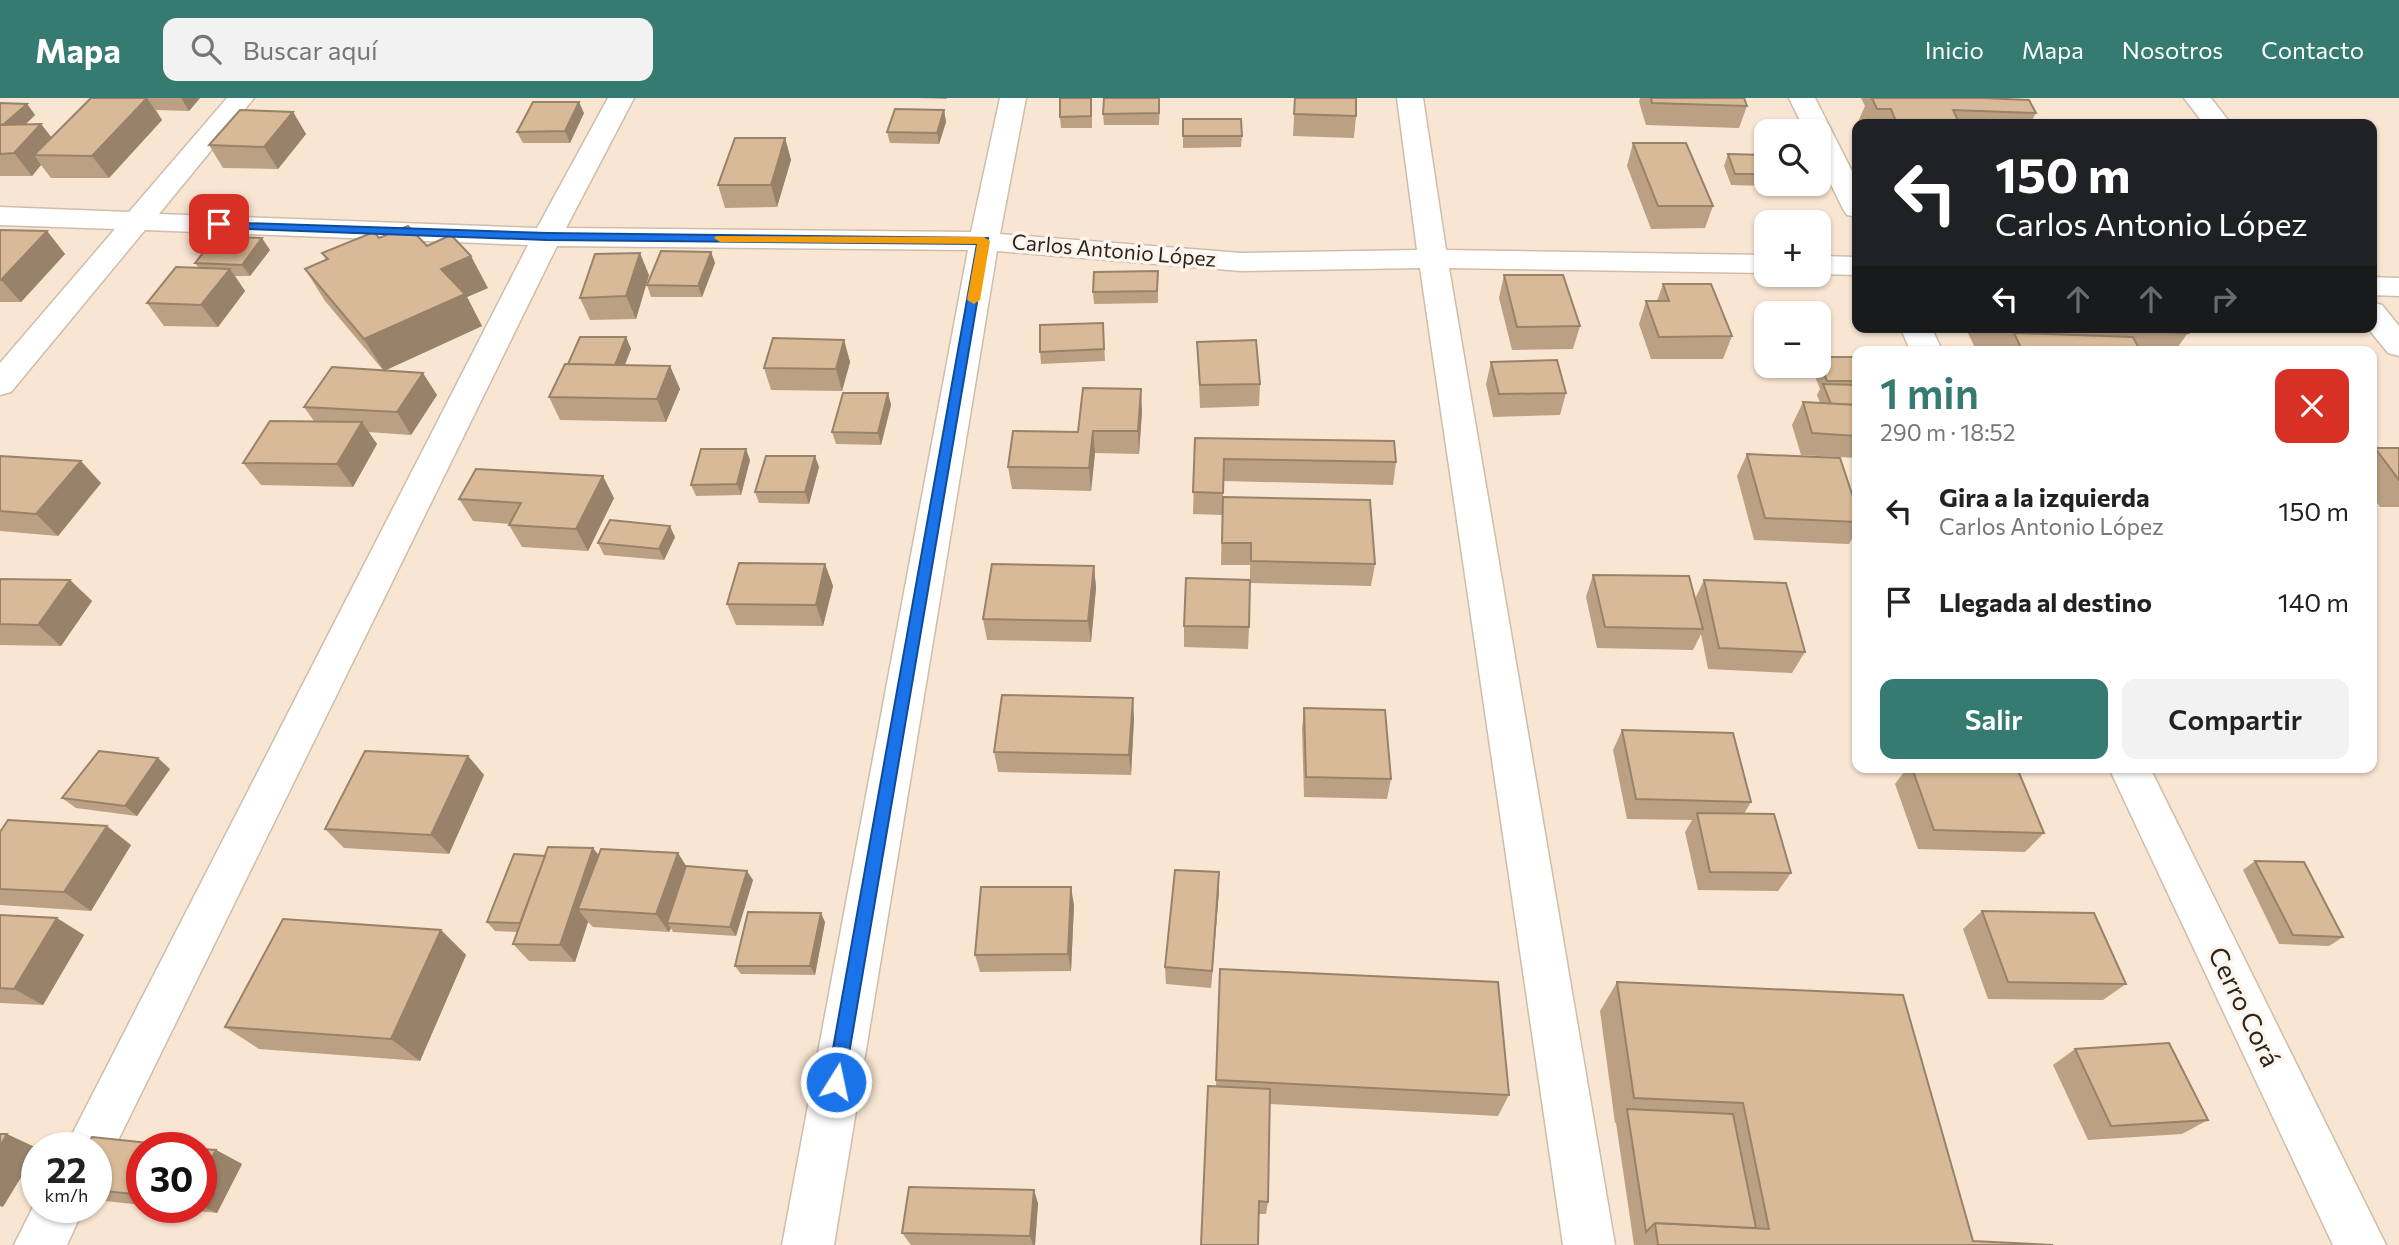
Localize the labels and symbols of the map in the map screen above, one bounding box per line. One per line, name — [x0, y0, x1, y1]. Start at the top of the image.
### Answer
pin — [189, 194, 249, 254]
street label: Carlos Antonio López — [1011, 228, 1217, 271]
street label: Cerro Corá — [2203, 941, 2288, 1071]
position arrow — [799, 1045, 873, 1119]
speed limit sign: 30 — [126, 1132, 217, 1223]

